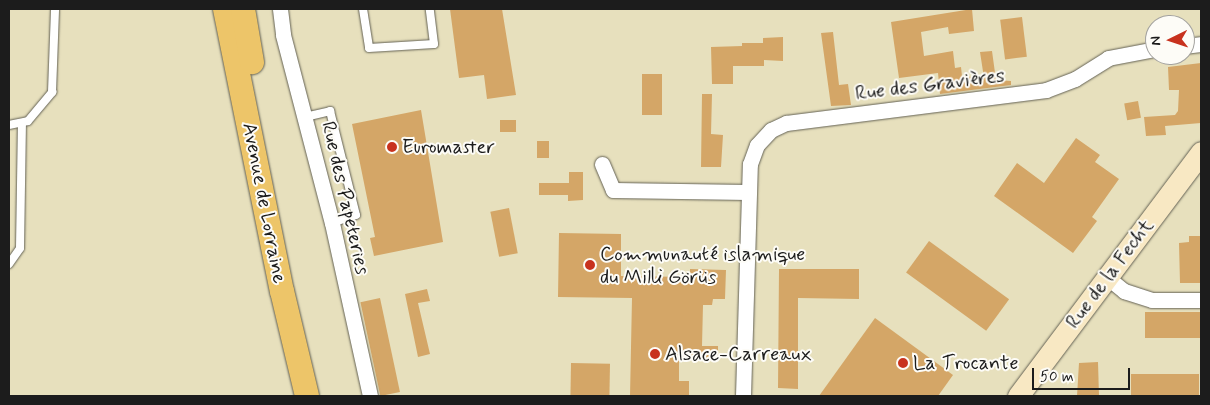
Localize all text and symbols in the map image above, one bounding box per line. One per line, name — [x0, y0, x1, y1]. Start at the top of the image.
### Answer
north arrow — [1145, 15, 1195, 65]
text: N — [1147, 36, 1165, 46]
street label: Rue des Gravières — [855, 64, 1005, 106]
street label: Rue des Papeteries — [316, 119, 374, 277]
street label: Avenue de Lorraine — [237, 120, 291, 286]
place label: Euromaster — [402, 135, 495, 159]
marker: Euromaster — [386, 141, 398, 153]
street label: Rue de la Fecht — [1061, 214, 1159, 334]
place label: Communauté islamique du Milli Görüs — [600, 242, 805, 289]
marker: Communauté islamique du Milli Görüs — [584, 259, 596, 271]
place label: Alsace-Carreaux — [665, 342, 812, 366]
marker: Alsace-Carreaux — [649, 348, 661, 360]
place label: La Trocante — [913, 351, 1016, 375]
marker: La Trocante — [897, 357, 909, 369]
scale bar — [1035, 358, 1132, 390]
text: 50 m — [1040, 367, 1074, 387]

